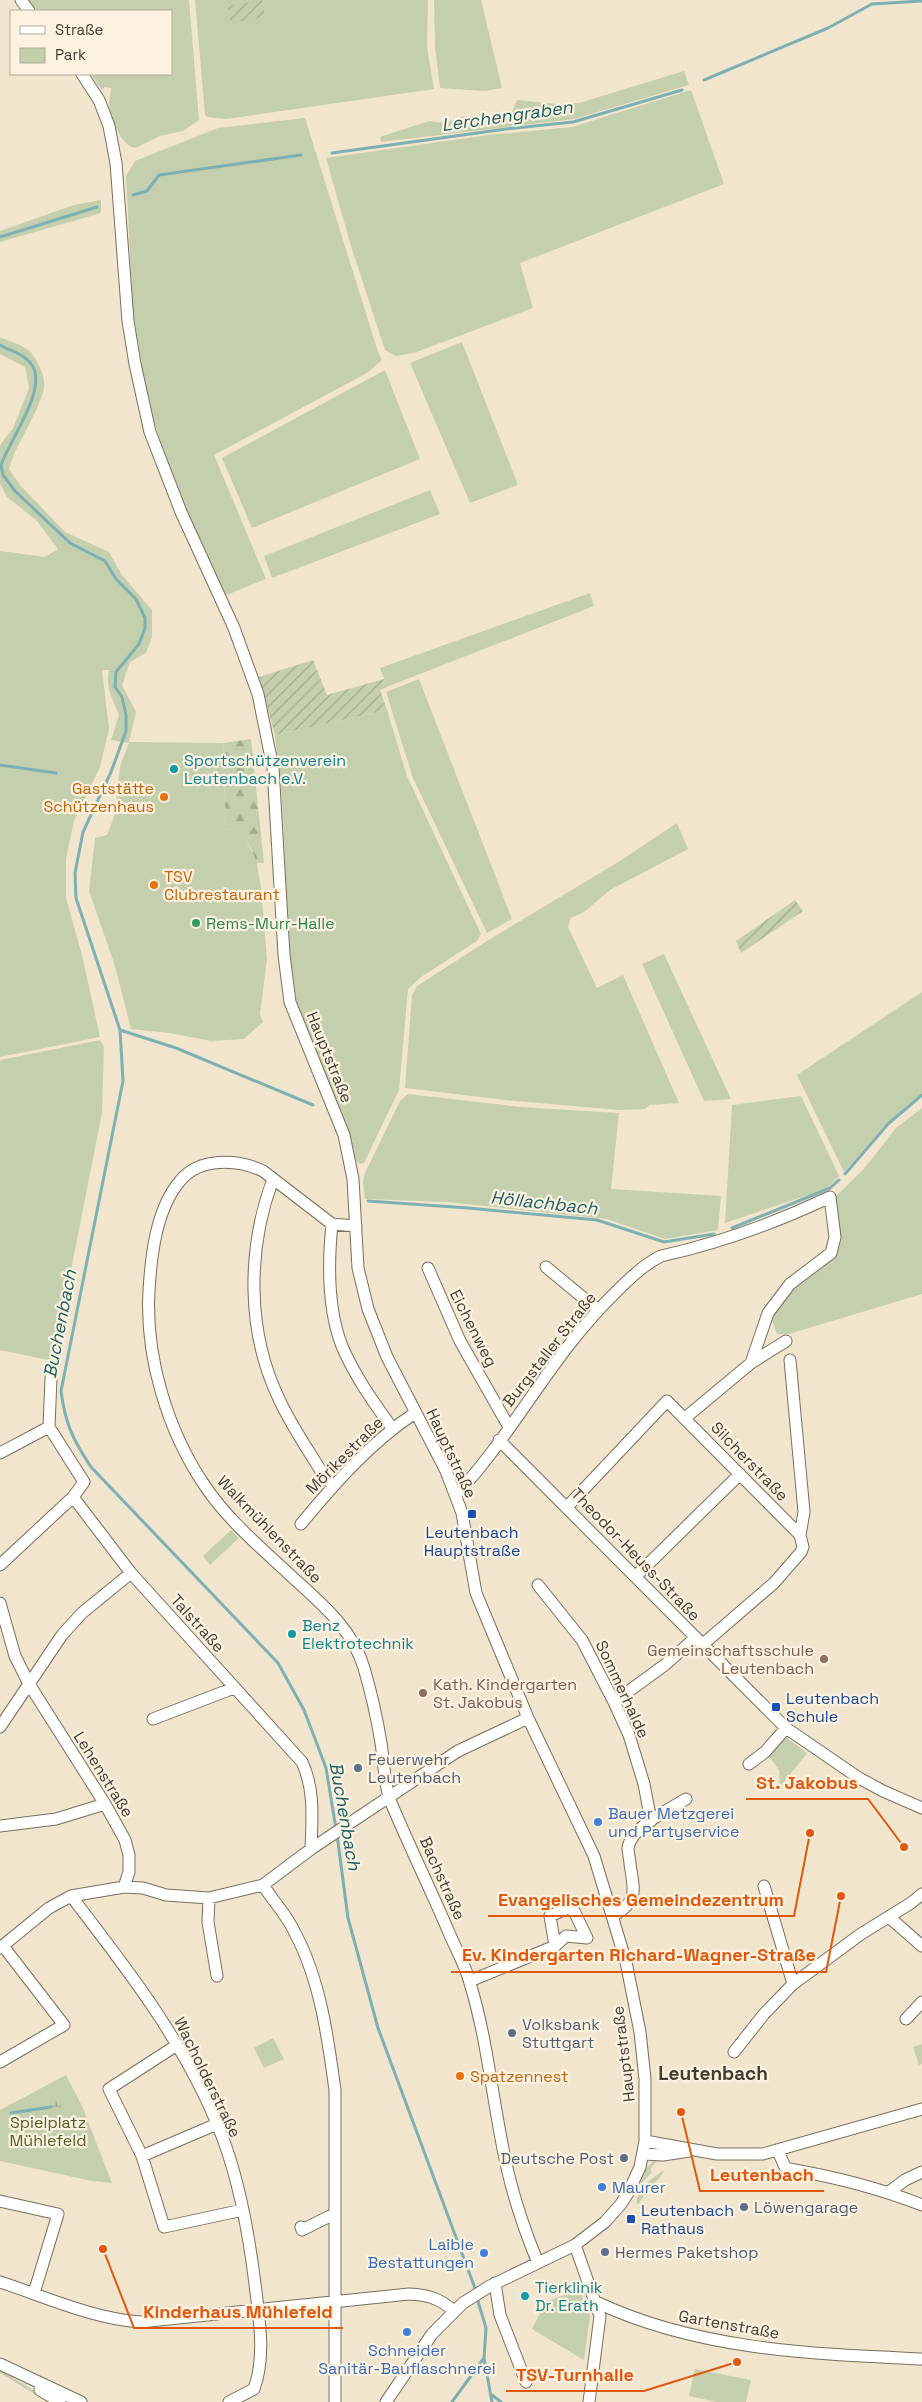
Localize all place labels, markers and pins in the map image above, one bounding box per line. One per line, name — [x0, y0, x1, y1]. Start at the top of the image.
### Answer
place label: Sportschützenverein Leutenbach e.V. — [184, 750, 346, 789]
marker: Sportschützenverein Leutenbach e.V. — [168, 763, 180, 775]
place label: Gaststätte Schützenhaus — [43, 778, 154, 817]
marker: Gaststätte Schützenhaus — [158, 791, 170, 803]
place label: TSV Clubrestaurant — [164, 866, 280, 905]
marker: TSV Clubrestaurant — [148, 879, 160, 891]
place label: Rems-Murr-Halle — [206, 913, 335, 934]
marker: Rems-Murr-Halle — [190, 917, 202, 929]
marker: Leutenbach Hauptstraße — [466, 1508, 478, 1520]
place label: Leutenbach Hauptstraße — [424, 1522, 520, 1561]
place label: Benz Elektrotechnik — [302, 1615, 414, 1654]
marker: Benz Elektrotechnik — [286, 1628, 298, 1640]
place label: Gemeinschaftsschule Leutenbach — [647, 1640, 814, 1679]
marker: Gemeinschaftsschule Leutenbach — [818, 1653, 830, 1665]
place label: Kath. Kindergarten St. Jakobus — [433, 1674, 577, 1713]
marker: Kath. Kindergarten St. Jakobus — [417, 1687, 429, 1699]
place label: Leutenbach Schule — [786, 1688, 879, 1727]
marker: Leutenbach Schule — [770, 1701, 782, 1713]
place label: Feuerwehr Leutenbach — [368, 1749, 461, 1788]
marker: Feuerwehr Leutenbach — [352, 1762, 364, 1774]
callout: St. Jakobus — [746, 1766, 868, 1799]
place label: Bauer Metzgerei und Partyservice — [608, 1803, 739, 1842]
marker: Bauer Metzgerei und Partyservice — [592, 1816, 604, 1828]
callout: Evangelisches Gemeindezentrum — [488, 1883, 794, 1916]
callout: Ev. Kindergarten Richard-Wagner-Straße — [451, 1939, 826, 1972]
place label: Volksbank Stuttgart — [522, 2014, 600, 2053]
marker: Volksbank Stuttgart — [506, 2027, 518, 2039]
place label: Spatzennest — [470, 2066, 568, 2087]
marker: Spatzennest — [454, 2070, 466, 2082]
place label: Deutsche Post — [501, 2148, 614, 2169]
marker: Deutsche Post — [618, 2152, 630, 2164]
callout: Leutenbach — [700, 2158, 824, 2191]
place label: Maurer — [612, 2177, 666, 2198]
marker: Maurer — [596, 2181, 608, 2193]
place label: Löwengarage — [754, 2197, 858, 2218]
place label: Leutenbach Rathaus — [641, 2200, 734, 2239]
marker: Löwengarage — [738, 2201, 750, 2213]
marker: Leutenbach Rathaus — [625, 2213, 637, 2225]
place label: Laible Bestattungen — [368, 2234, 474, 2273]
place label: Hermes Paketshop — [615, 2242, 759, 2263]
marker: Hermes Paketshop — [599, 2246, 611, 2258]
marker: Laible Bestattungen — [478, 2247, 490, 2259]
place label: Tierklinik Dr. Erath — [535, 2277, 603, 2316]
marker: Tierklinik Dr. Erath — [519, 2290, 531, 2302]
callout: Kinderhaus Mühlefeld — [134, 2295, 343, 2328]
marker: Schneider Sanitär-Bauflaschnerei — [401, 2326, 413, 2338]
place label: Schneider Sanitär-Bauflaschnerei — [318, 2340, 496, 2379]
callout: TSV-Turnhalle — [506, 2358, 644, 2391]

